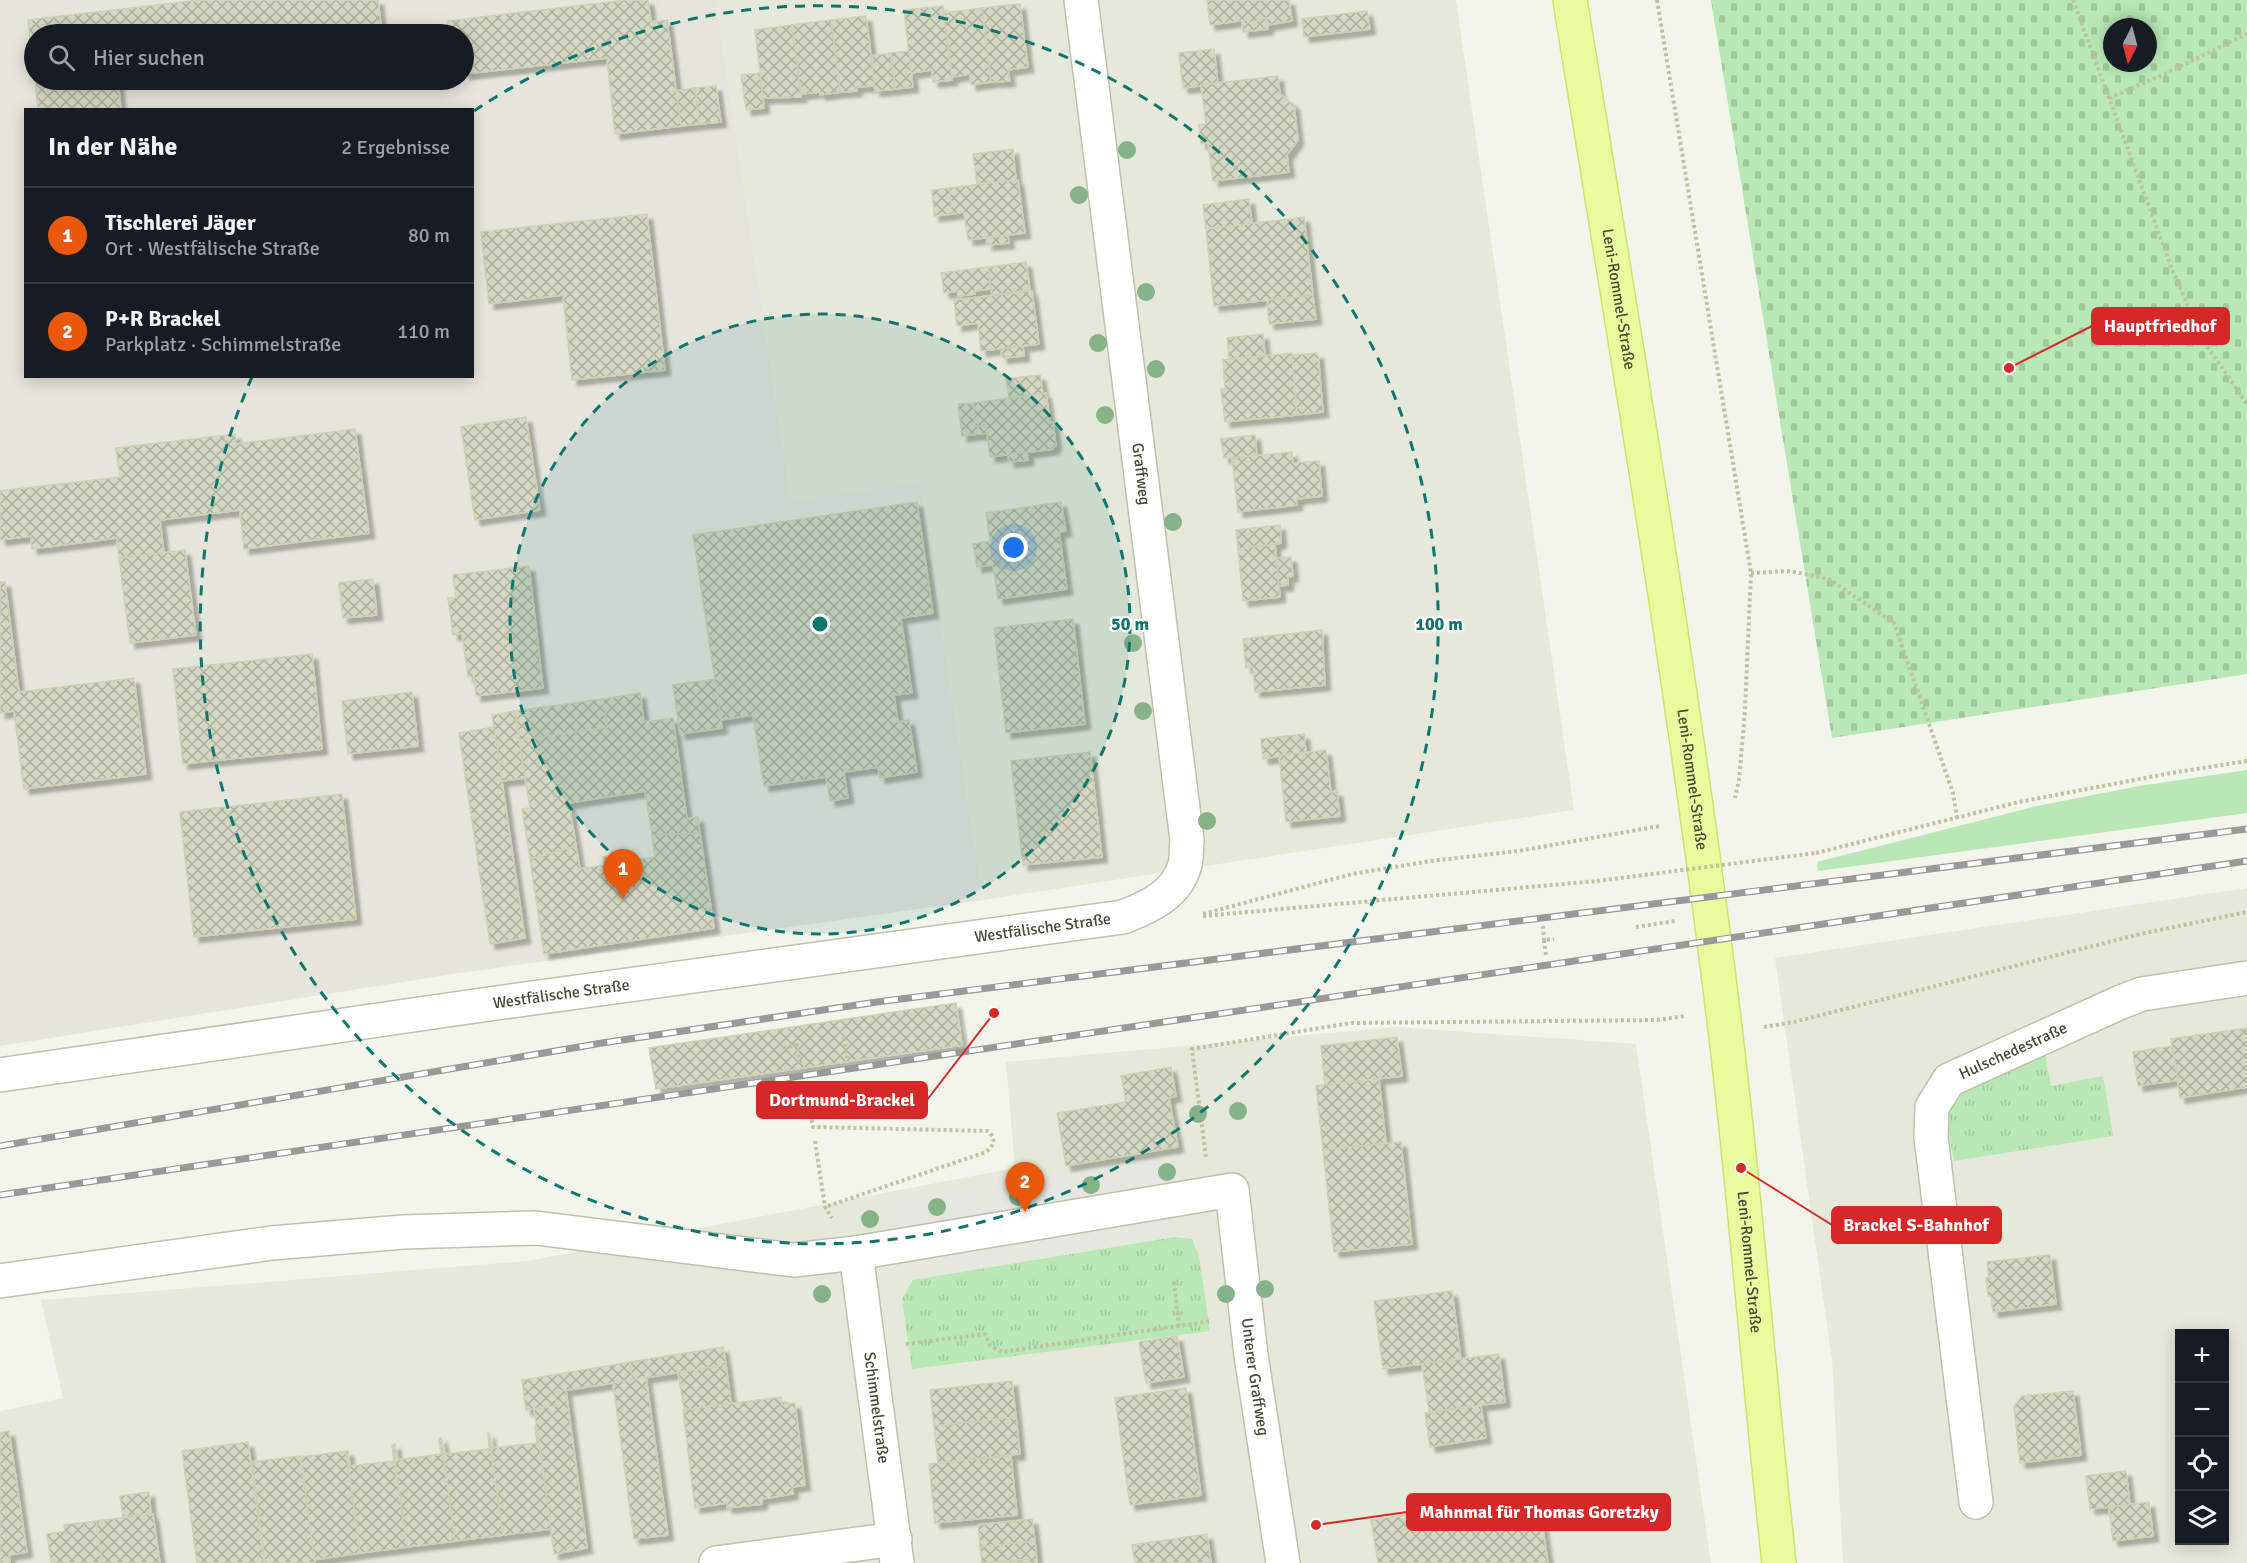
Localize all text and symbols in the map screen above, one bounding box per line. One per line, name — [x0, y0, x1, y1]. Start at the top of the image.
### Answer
north arrow — [2103, 18, 2157, 72]
search box — [24, 24, 474, 90]
icon: search — [45, 41, 78, 74]
text: Hier suchen — [93, 44, 205, 71]
text: In der Nähe — [48, 131, 178, 163]
text: 2 Ergebnisse — [341, 135, 450, 160]
text: Tischlerei Jäger — [105, 209, 256, 236]
text: 1 — [62, 223, 73, 248]
text: 80 m — [408, 223, 450, 248]
street label: Leni-Rommel-Straße — [1597, 227, 1640, 371]
text: Ort · Westfälische Straße — [105, 236, 320, 261]
text: P+R Brackel — [105, 305, 221, 332]
callout: Hauptfriedhof — [2092, 308, 2229, 344]
text: Hauptfriedhof — [2104, 315, 2218, 337]
text: 2 — [62, 319, 73, 344]
text: 110 m — [397, 319, 450, 344]
text: Parkplatz · Schimmelstraße — [105, 332, 341, 357]
street label: Graffweg — [1127, 442, 1155, 506]
your location — [999, 533, 1028, 562]
text: 50 m — [1111, 613, 1149, 635]
text: 100 m — [1415, 613, 1463, 635]
centre of rings — [810, 614, 830, 634]
street label: Leni-Rommel-Straße — [1672, 707, 1712, 851]
pin: 1 — [604, 850, 642, 899]
street label: Westfälische Straße — [973, 909, 1112, 947]
street label: Westfälische Straße — [492, 975, 631, 1013]
street label: Hulschedestraße — [1956, 1018, 2070, 1084]
callout: Dortmund-Brackel — [757, 1082, 927, 1118]
text: Dortmund-Brackel — [769, 1089, 915, 1111]
pin: 2 — [1006, 1162, 1044, 1212]
street label: Leni-Rommel-Straße — [1733, 1190, 1766, 1334]
callout: Brackel S-Bahnhof — [1832, 1207, 2001, 1243]
text: Brackel S-Bahnhof — [1843, 1214, 1990, 1236]
street label: Unterer Graffweg — [1237, 1317, 1273, 1437]
map controls — [2175, 1329, 2229, 1545]
button: + — [2175, 1329, 2229, 1383]
street label: Schimmelstraße — [859, 1351, 894, 1465]
button: − — [2175, 1383, 2229, 1437]
button: locate — [2175, 1437, 2229, 1491]
button: layers — [2175, 1491, 2229, 1545]
callout: Mahnmal für Thomas Goretzky — [1407, 1494, 1670, 1530]
text: Mahnmal für Thomas Goretzky — [1419, 1501, 1659, 1523]

